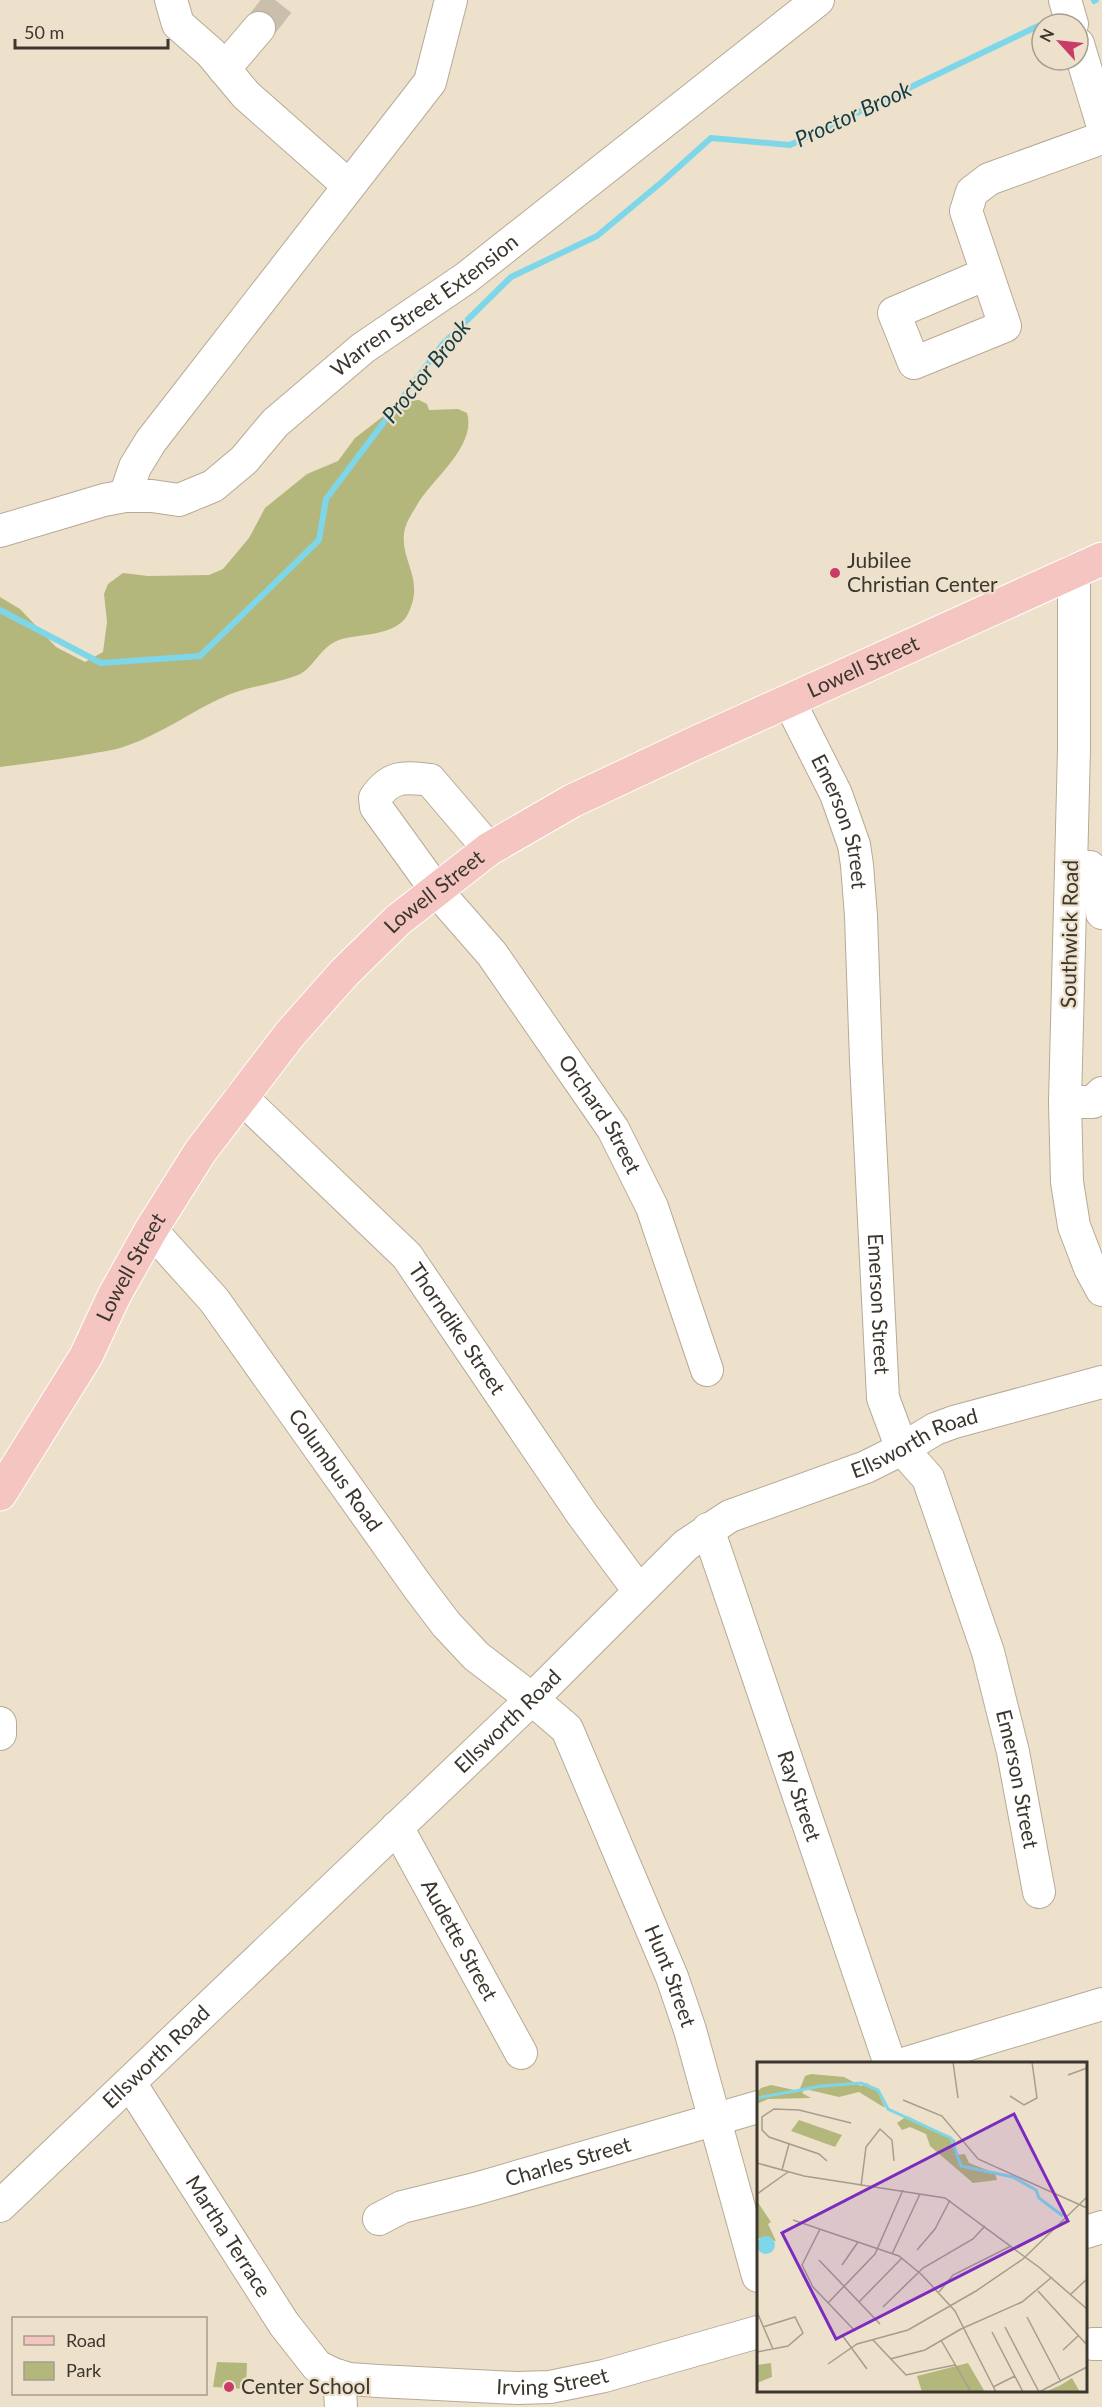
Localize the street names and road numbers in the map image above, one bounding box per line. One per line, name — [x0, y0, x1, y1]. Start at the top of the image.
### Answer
street label: Warren Street Extension — [325, 228, 522, 381]
street label: Lowell Street — [803, 629, 923, 702]
street label: Emerson Street — [807, 749, 873, 890]
street label: Lowell Street — [378, 844, 489, 938]
street label: Southwick Road — [1055, 860, 1082, 1008]
street label: Orchard Street — [554, 1049, 647, 1178]
street label: Lowell Street — [90, 1207, 170, 1325]
street label: Emerson Street — [864, 1233, 896, 1375]
street label: Thorndike Street — [404, 1257, 512, 1399]
street label: Ellsworth Road — [847, 1402, 980, 1482]
street label: Columbus Road — [284, 1403, 388, 1535]
street label: Ellsworth Road — [448, 1663, 565, 1777]
street label: Emerson Street — [992, 1707, 1045, 1851]
street label: Ray Street — [773, 1747, 827, 1845]
street label: Audette Street — [417, 1874, 504, 2005]
street label: Hunt Street — [640, 1921, 702, 2030]
street label: Ellsworth Road — [97, 1999, 214, 2113]
street label: Charles Street — [502, 2130, 634, 2191]
street label: Martha Terrace — [181, 2170, 277, 2301]
street label: Irving Street — [496, 2361, 611, 2399]

